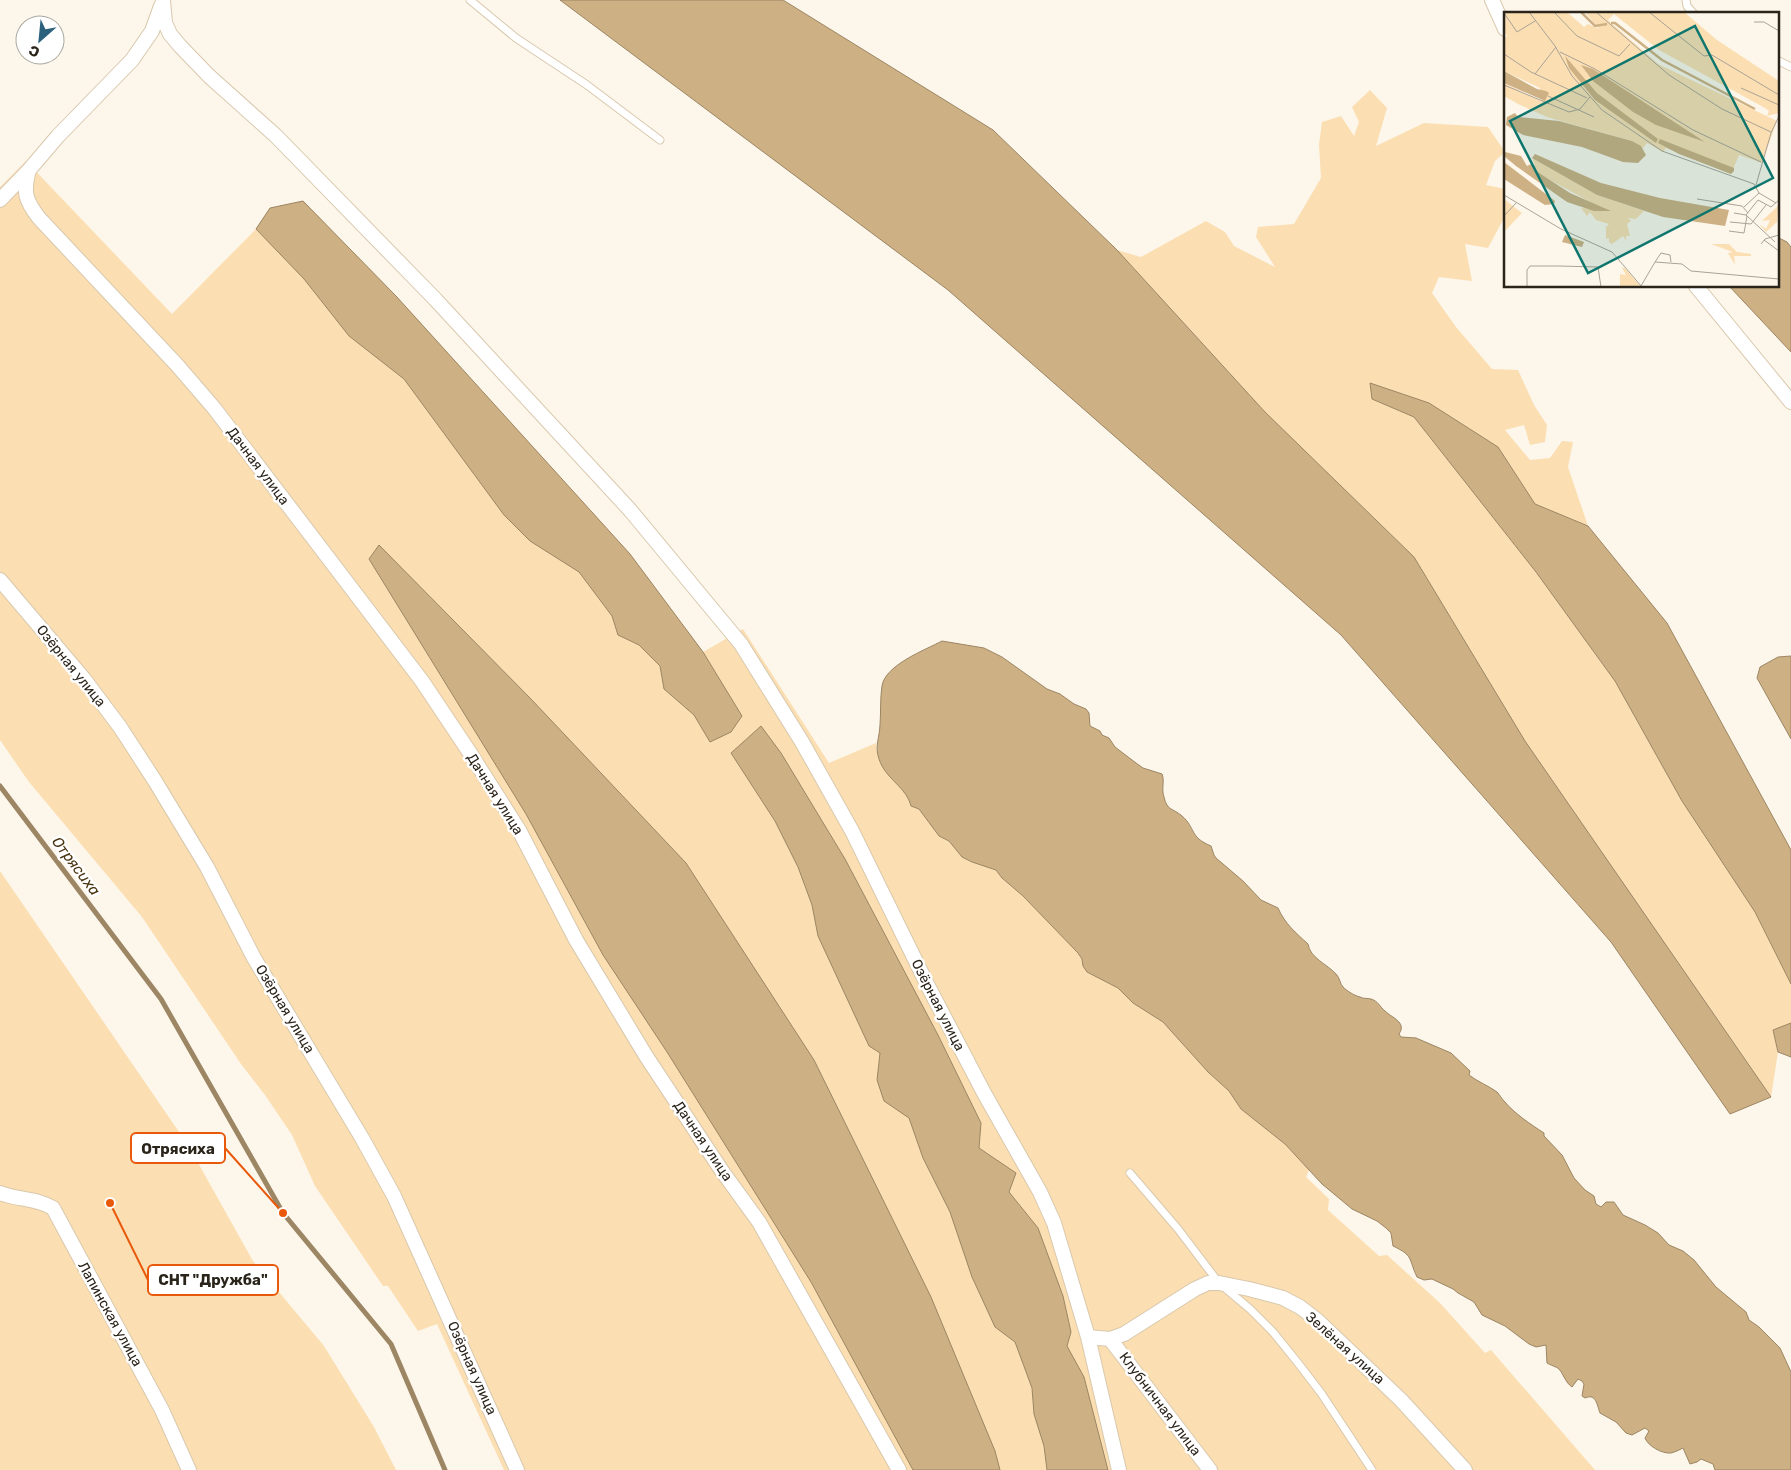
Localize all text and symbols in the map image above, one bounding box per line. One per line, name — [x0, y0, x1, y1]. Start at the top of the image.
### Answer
inset map — [1504, 12, 1778, 288]
north arrow — [15, 15, 65, 65]
text: С — [26, 41, 43, 61]
street label: Дачная улица — [223, 424, 293, 508]
street label: Озёрная улица — [33, 622, 109, 710]
street label: Дачная улица — [463, 750, 527, 838]
water label: Отрясиха — [48, 833, 104, 899]
street label: Озёрная улица — [908, 956, 968, 1054]
street label: Озёрная улица — [252, 962, 318, 1056]
street label: Дачная улица — [670, 1098, 736, 1184]
callout: Отрясиха — [131, 1133, 225, 1163]
text: Отрясиха — [141, 1140, 215, 1158]
street label: Лапинская улица — [74, 1259, 146, 1369]
callout: СНТ "Дружба" — [148, 1265, 278, 1295]
text: СНТ "Дружба" — [158, 1271, 268, 1289]
street label: Зелёная улица — [1302, 1308, 1388, 1388]
street label: Озёрная улица — [444, 1319, 500, 1417]
street label: Клубничная улица — [1116, 1349, 1204, 1459]

